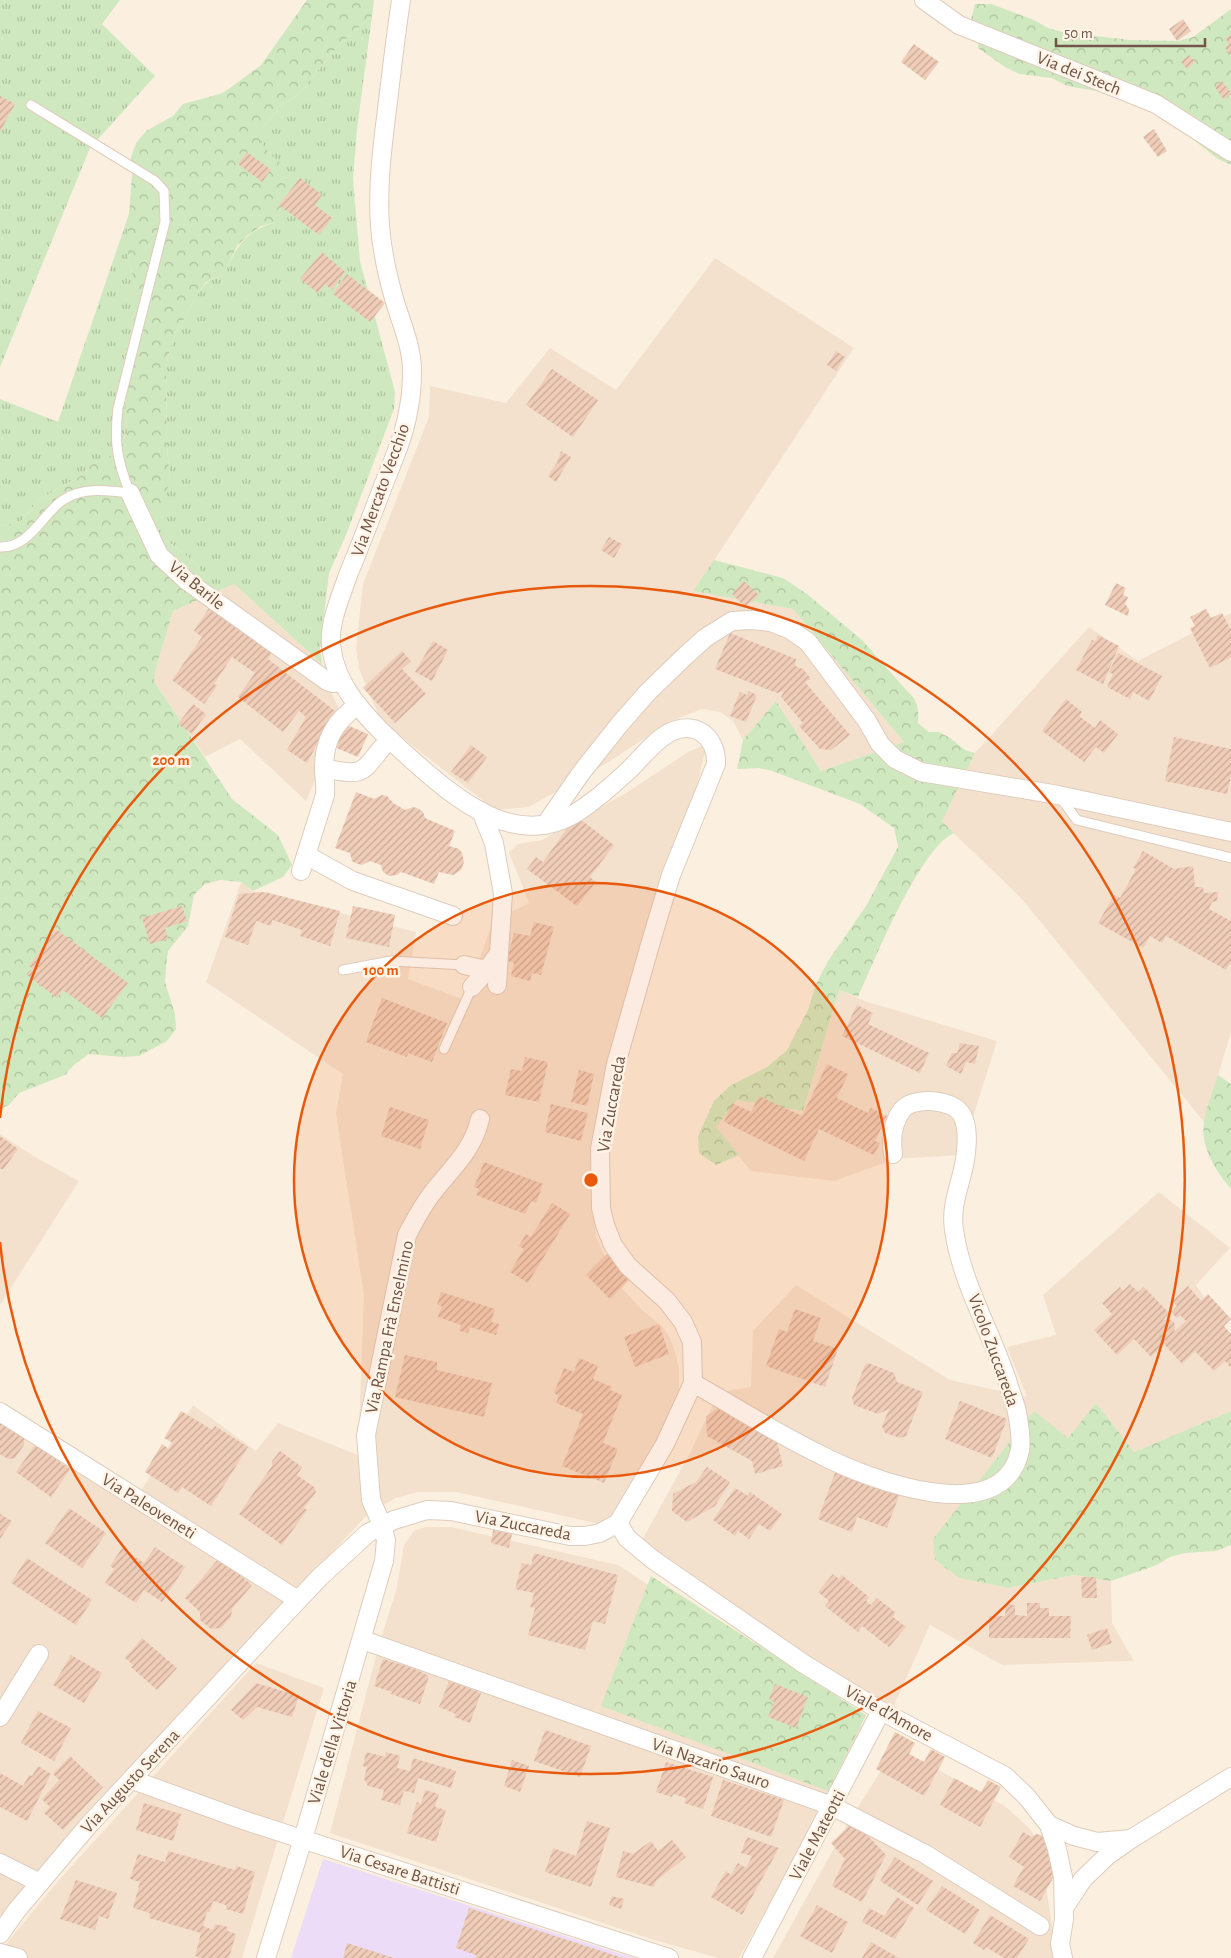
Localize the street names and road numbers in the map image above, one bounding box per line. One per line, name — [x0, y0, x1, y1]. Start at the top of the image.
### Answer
street label: Via dei Stech — [1034, 49, 1123, 99]
street label: Via Mercato Vecchio — [349, 421, 413, 559]
street label: Via Barile — [165, 558, 228, 614]
street label: Via Zuccareda — [595, 1054, 629, 1154]
street label: Via Rampa Frà Enselmino — [363, 1239, 417, 1415]
street label: Vicolo Zuccareda — [964, 1292, 1022, 1409]
street label: Via Paleoveneti — [98, 1471, 199, 1543]
street label: Via Zuccareda — [473, 1508, 572, 1544]
street label: Viale della Vittoria — [305, 1678, 360, 1807]
street label: Viale d'Amore — [842, 1682, 935, 1745]
street label: Via Augusto Serena — [78, 1726, 183, 1837]
street label: Via Nazario Sauro — [649, 1735, 772, 1793]
street label: Viale Mateotti — [787, 1787, 849, 1884]
street label: Via Cesare Battisti — [337, 1843, 462, 1899]

